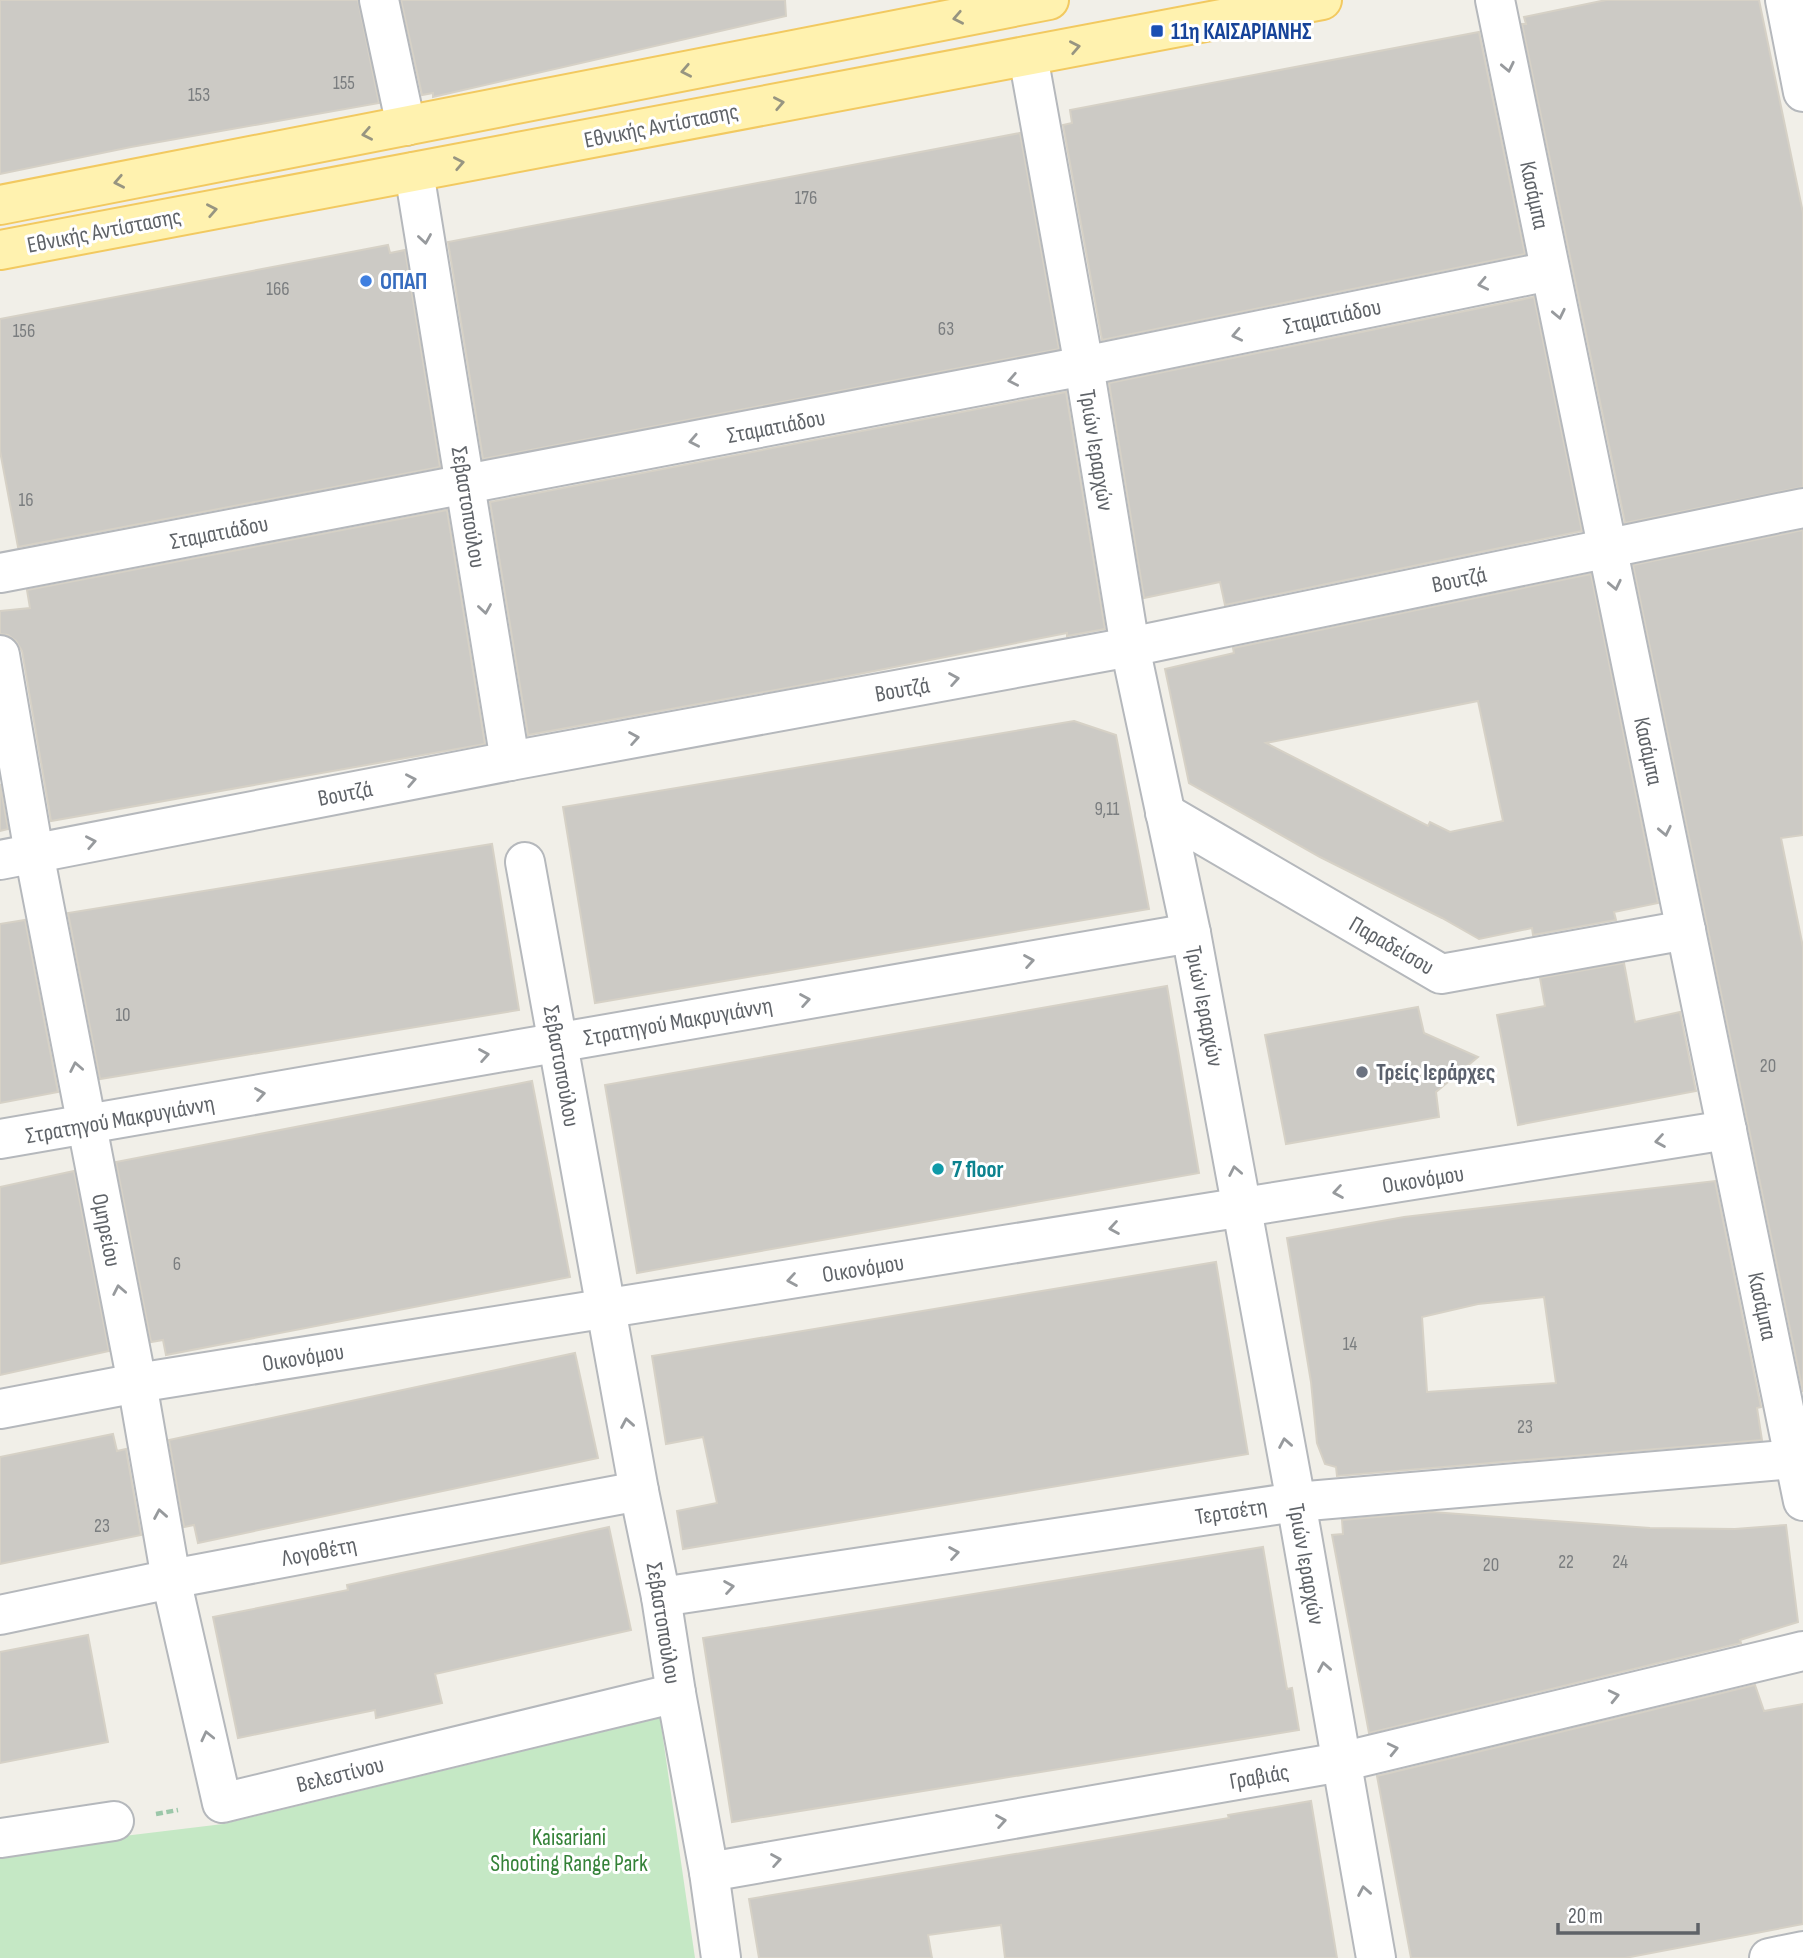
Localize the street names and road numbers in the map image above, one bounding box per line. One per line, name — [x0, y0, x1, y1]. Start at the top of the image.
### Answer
street label: Εθνικής Αντίστασης — [582, 97, 741, 155]
street label: Κασάμπα — [1513, 159, 1555, 232]
street label: Εθνικής Αντίστασης — [25, 202, 184, 260]
street label: Σταματιάδου — [1281, 293, 1384, 341]
street label: Τριών Ιεραρχών — [1073, 387, 1119, 513]
street label: Σταματιάδου — [725, 404, 828, 450]
street label: Σεβαστοπούλου — [445, 444, 491, 570]
street label: Σταματιάδου — [168, 510, 271, 556]
street label: Βουτζά — [1429, 561, 1489, 599]
street label: Βουτζά — [873, 671, 932, 709]
street label: Κασάμπα — [1627, 715, 1669, 788]
street label: Βουτζά — [316, 775, 375, 813]
street label: Παραδείσου — [1344, 910, 1439, 981]
street label: Τριών Ιεραρχών — [1179, 943, 1229, 1069]
street label: Στρατηγού Μακρυγιάννη — [582, 992, 775, 1052]
street label: Σεβαστοπούλου — [537, 1003, 585, 1129]
street label: Στρατηγού Μακρυγιάννη — [24, 1090, 217, 1150]
street label: Οικονόμου — [1380, 1160, 1466, 1200]
street label: Ομηρείου — [85, 1191, 127, 1269]
street label: Οικονόμου — [820, 1249, 906, 1289]
street label: Κασάμπα — [1741, 1270, 1783, 1343]
street label: Οικονόμου — [260, 1338, 346, 1378]
street label: Τερτσέτη — [1193, 1493, 1269, 1531]
street label: Τριών Ιεραρχών — [1282, 1501, 1330, 1627]
street label: Λογοθέτη — [278, 1531, 359, 1573]
street label: Σεβαστοπούλου — [640, 1560, 686, 1686]
street label: Βελεστίνου — [294, 1751, 387, 1799]
street label: Γραβιάς — [1227, 1758, 1291, 1796]

